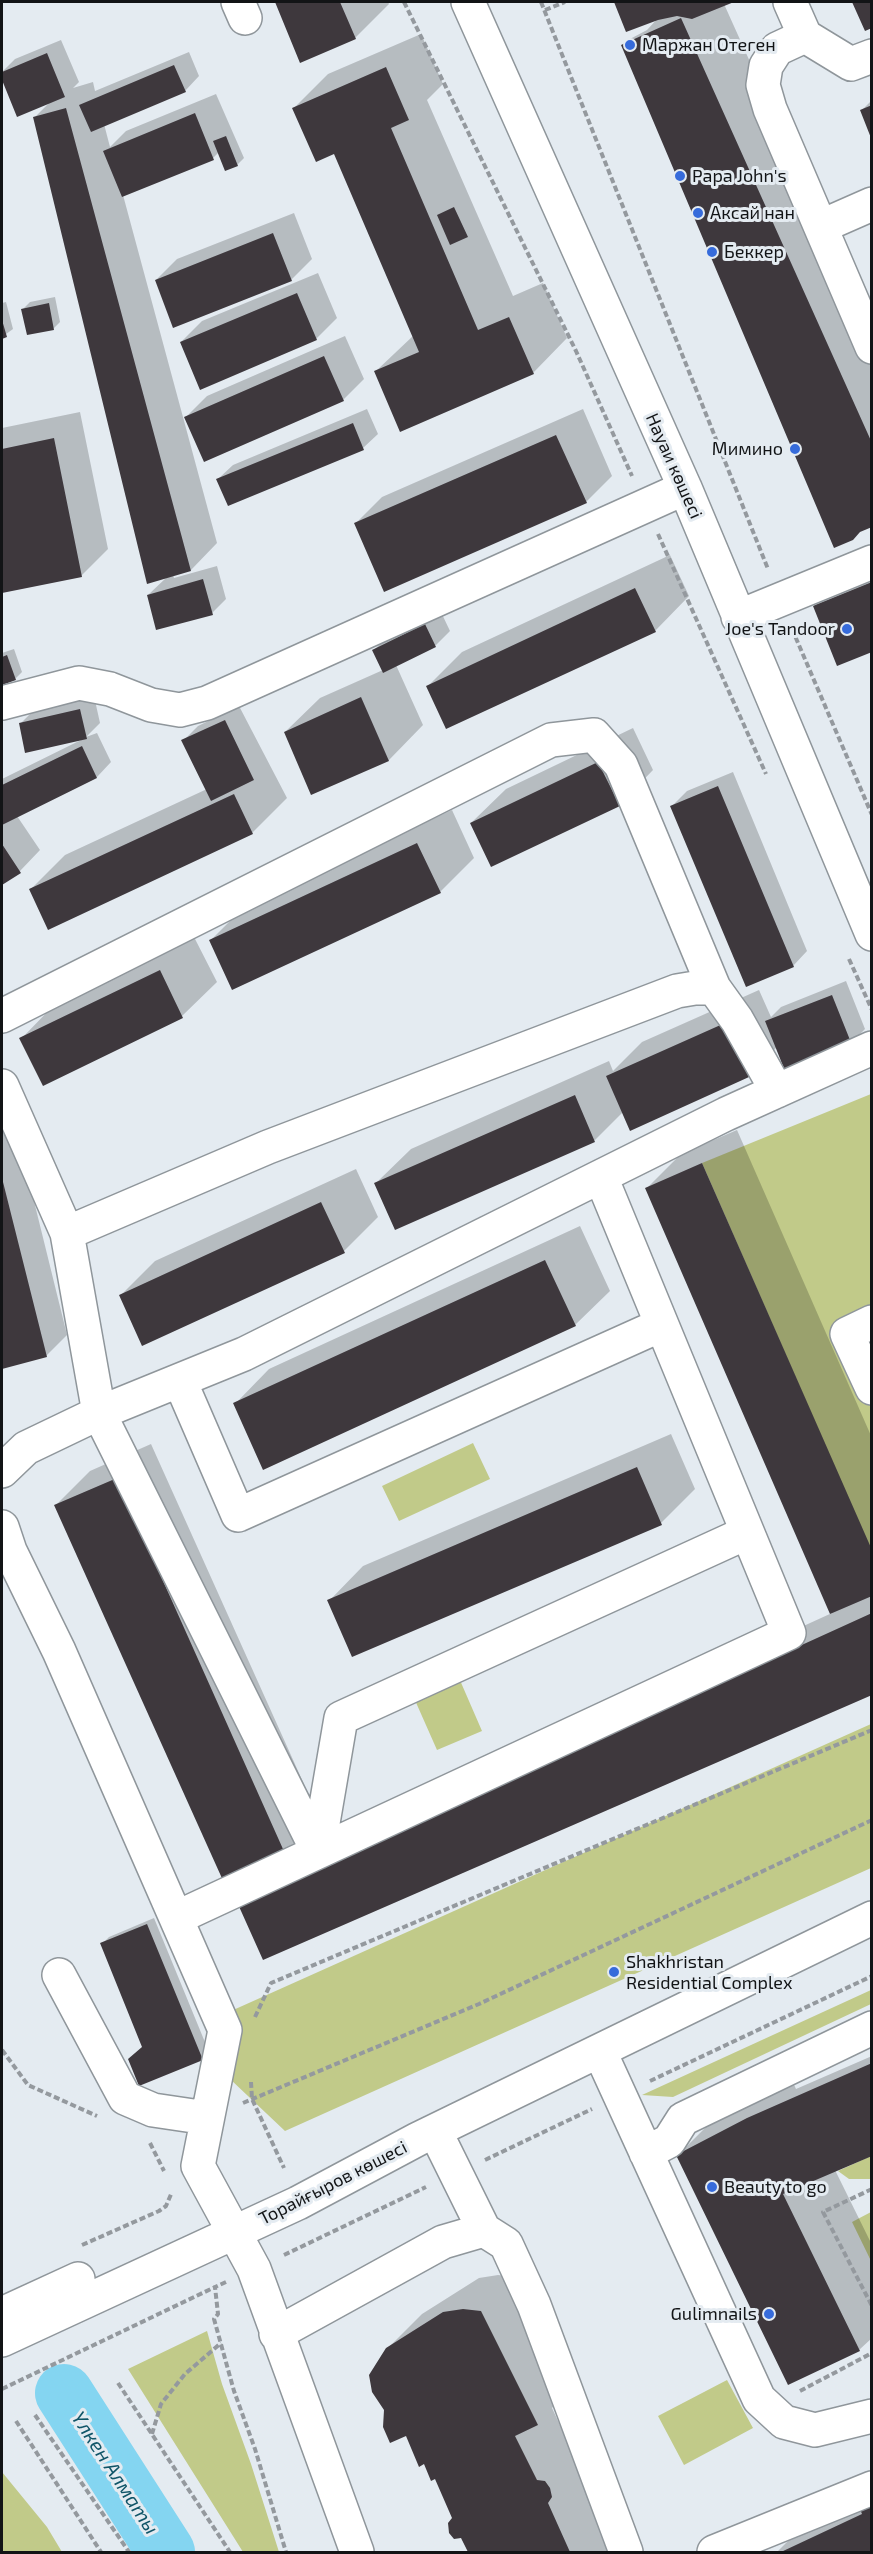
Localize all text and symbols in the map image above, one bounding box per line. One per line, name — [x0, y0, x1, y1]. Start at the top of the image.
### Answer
place label: Маржан Отеген — [642, 34, 776, 56]
marker: Маржан Отеген — [623, 38, 637, 52]
place label: Papa John's — [692, 165, 787, 187]
marker: Papa John's — [673, 169, 687, 183]
place label: Аксай нан — [710, 202, 795, 224]
marker: Аксай нан — [691, 206, 705, 220]
place label: Беккер — [724, 241, 784, 263]
marker: Беккер — [705, 245, 719, 259]
street label: Науаи көшесі — [641, 410, 707, 522]
place label: Мимино — [712, 438, 783, 460]
marker: Мимино — [788, 442, 802, 456]
place label: Joe's Tandoor — [725, 618, 835, 640]
marker: Joe's Tandoor — [840, 622, 854, 636]
place label: Shakhristan Residential Complex — [626, 1951, 793, 1994]
marker: Shakhristan Residential Complex — [607, 1965, 621, 1979]
street label: Торайғыров көшесі — [255, 2136, 411, 2230]
place label: Beauty to go — [724, 2176, 827, 2198]
marker: Beauty to go — [705, 2180, 719, 2194]
place label: Gulimnails — [671, 2303, 757, 2325]
marker: Gulimnails — [762, 2307, 776, 2321]
water label: Үлкен Алматы — [66, 2407, 164, 2539]

